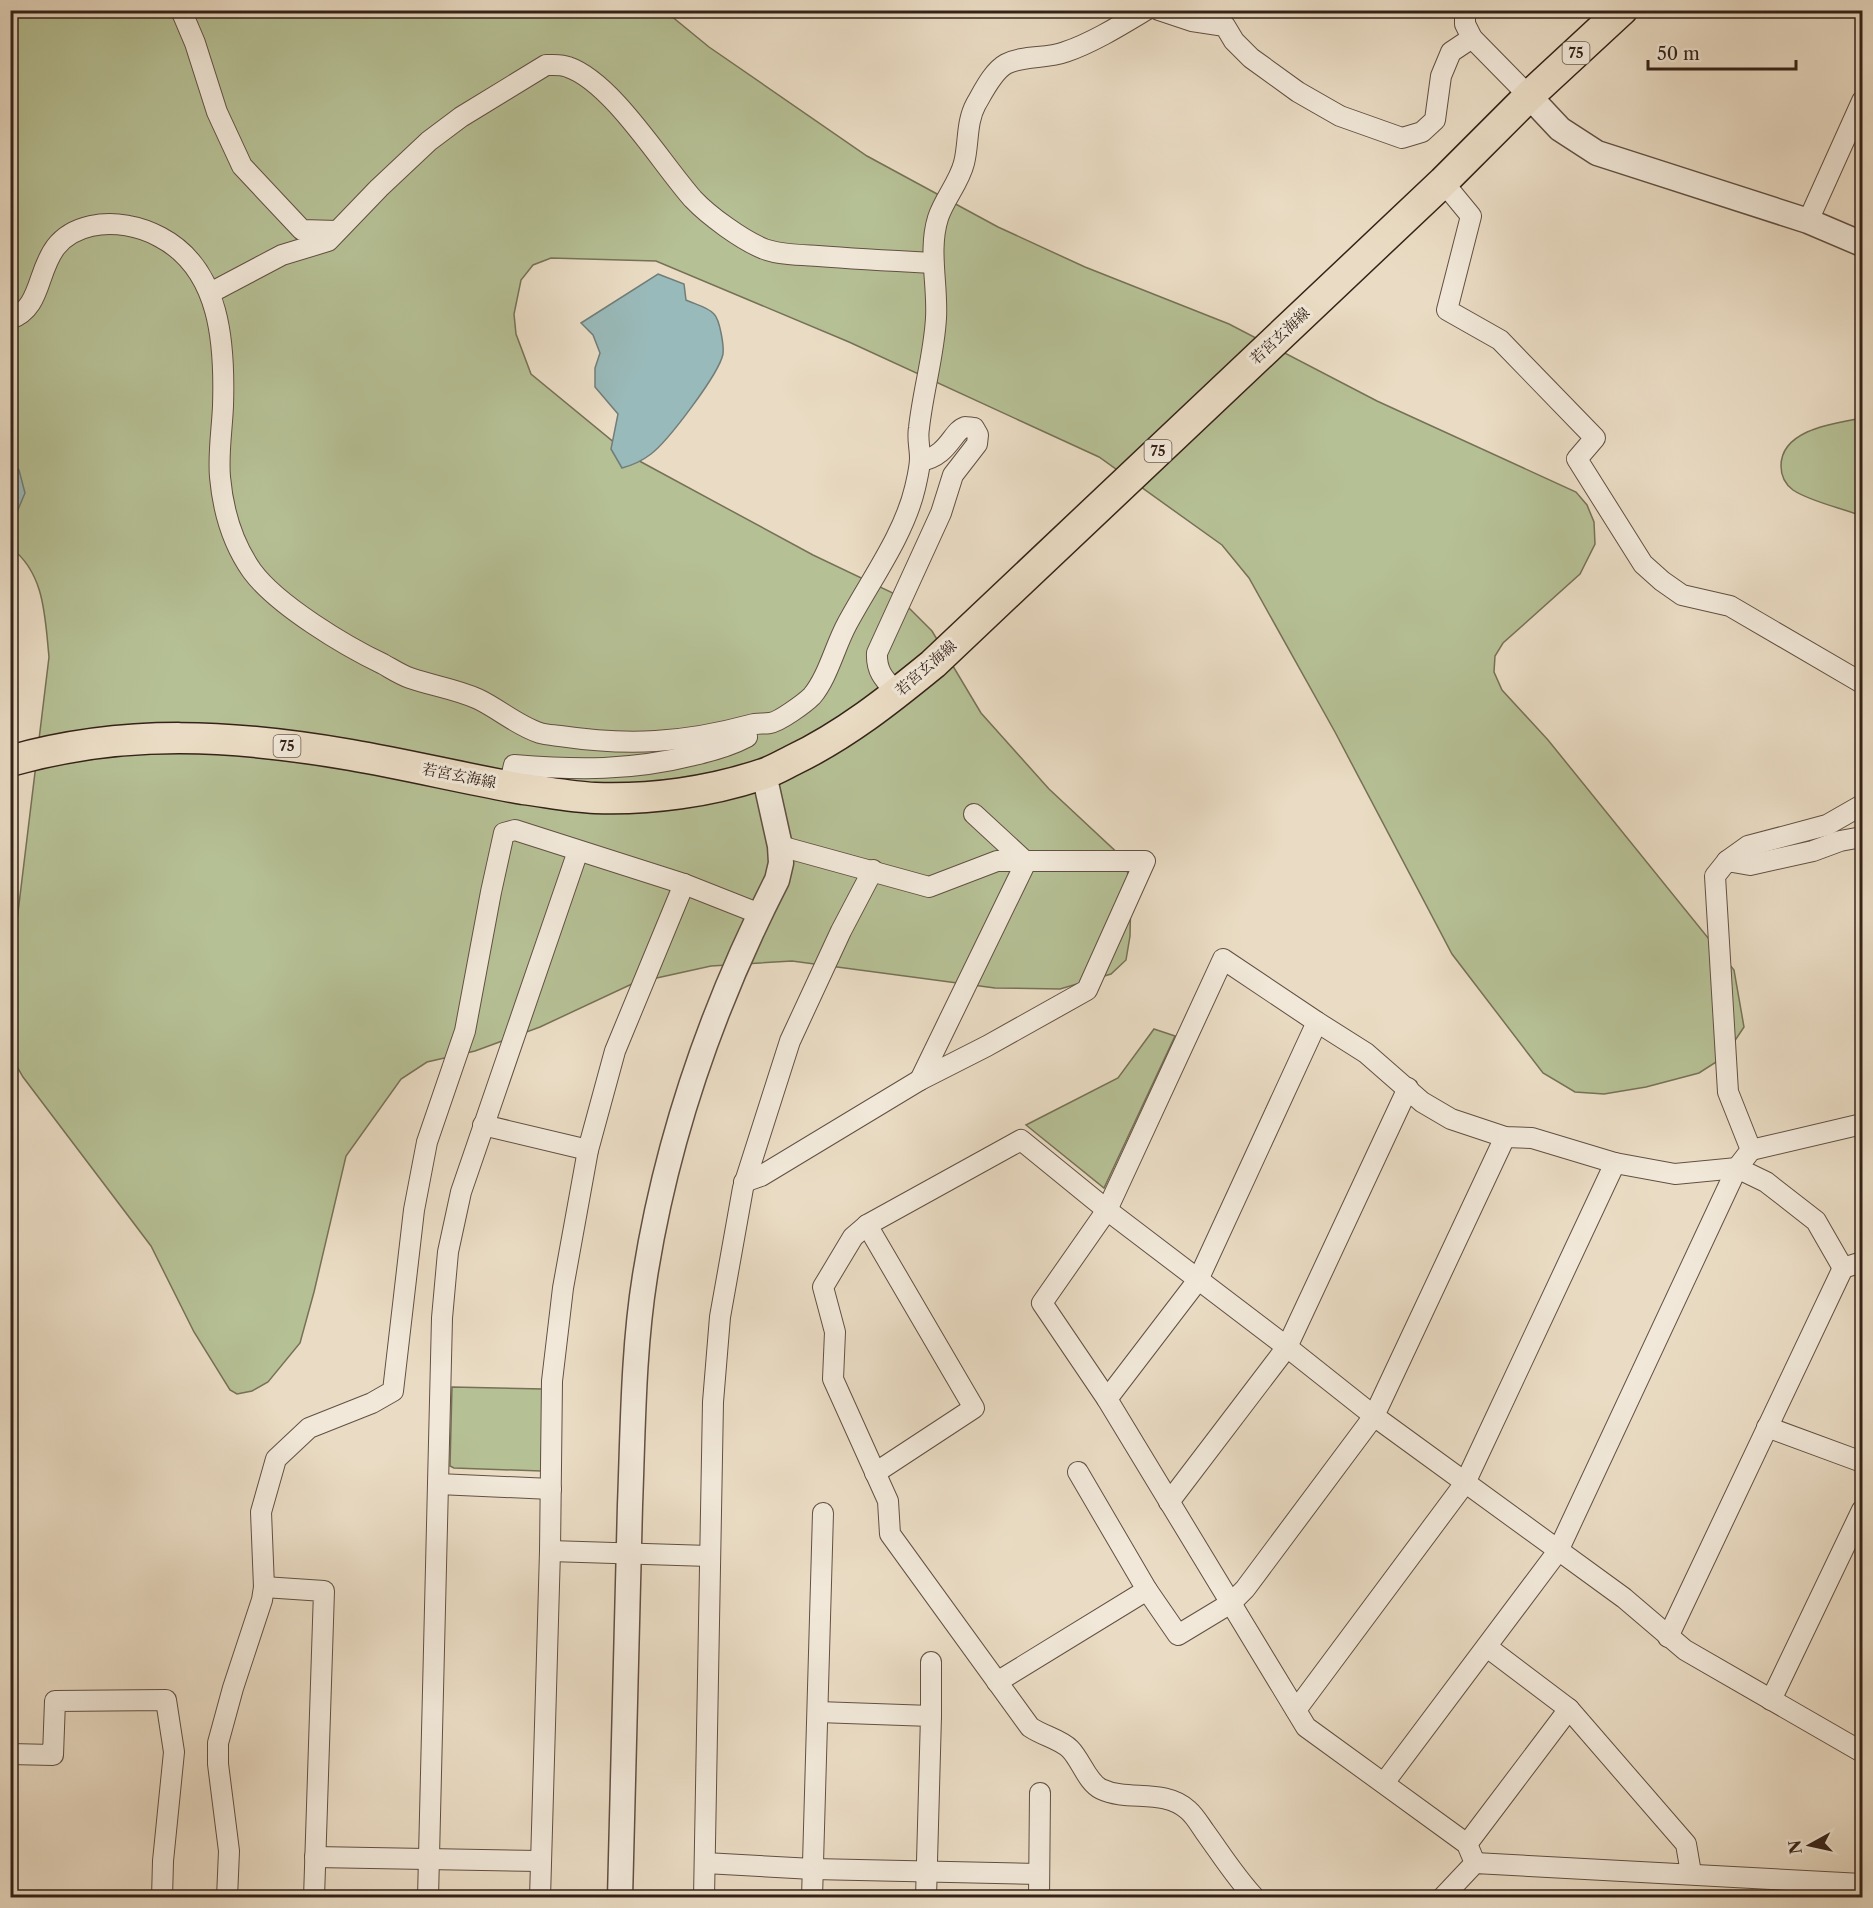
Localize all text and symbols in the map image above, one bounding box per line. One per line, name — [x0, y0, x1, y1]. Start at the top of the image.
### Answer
scale bar — [1648, 33, 1796, 71]
road number: 75 — [1562, 42, 1590, 64]
text: 50 m — [1657, 43, 1700, 65]
street label: 若宮玄海線 — [1246, 303, 1314, 368]
road number: 75 — [1144, 440, 1172, 462]
street label: 若宮玄海線 — [891, 636, 960, 699]
road number: 75 — [274, 735, 300, 757]
street label: 若宮玄海線 — [420, 759, 498, 792]
north arrow — [1780, 1815, 1840, 1875]
text: N — [1784, 1839, 1806, 1855]

